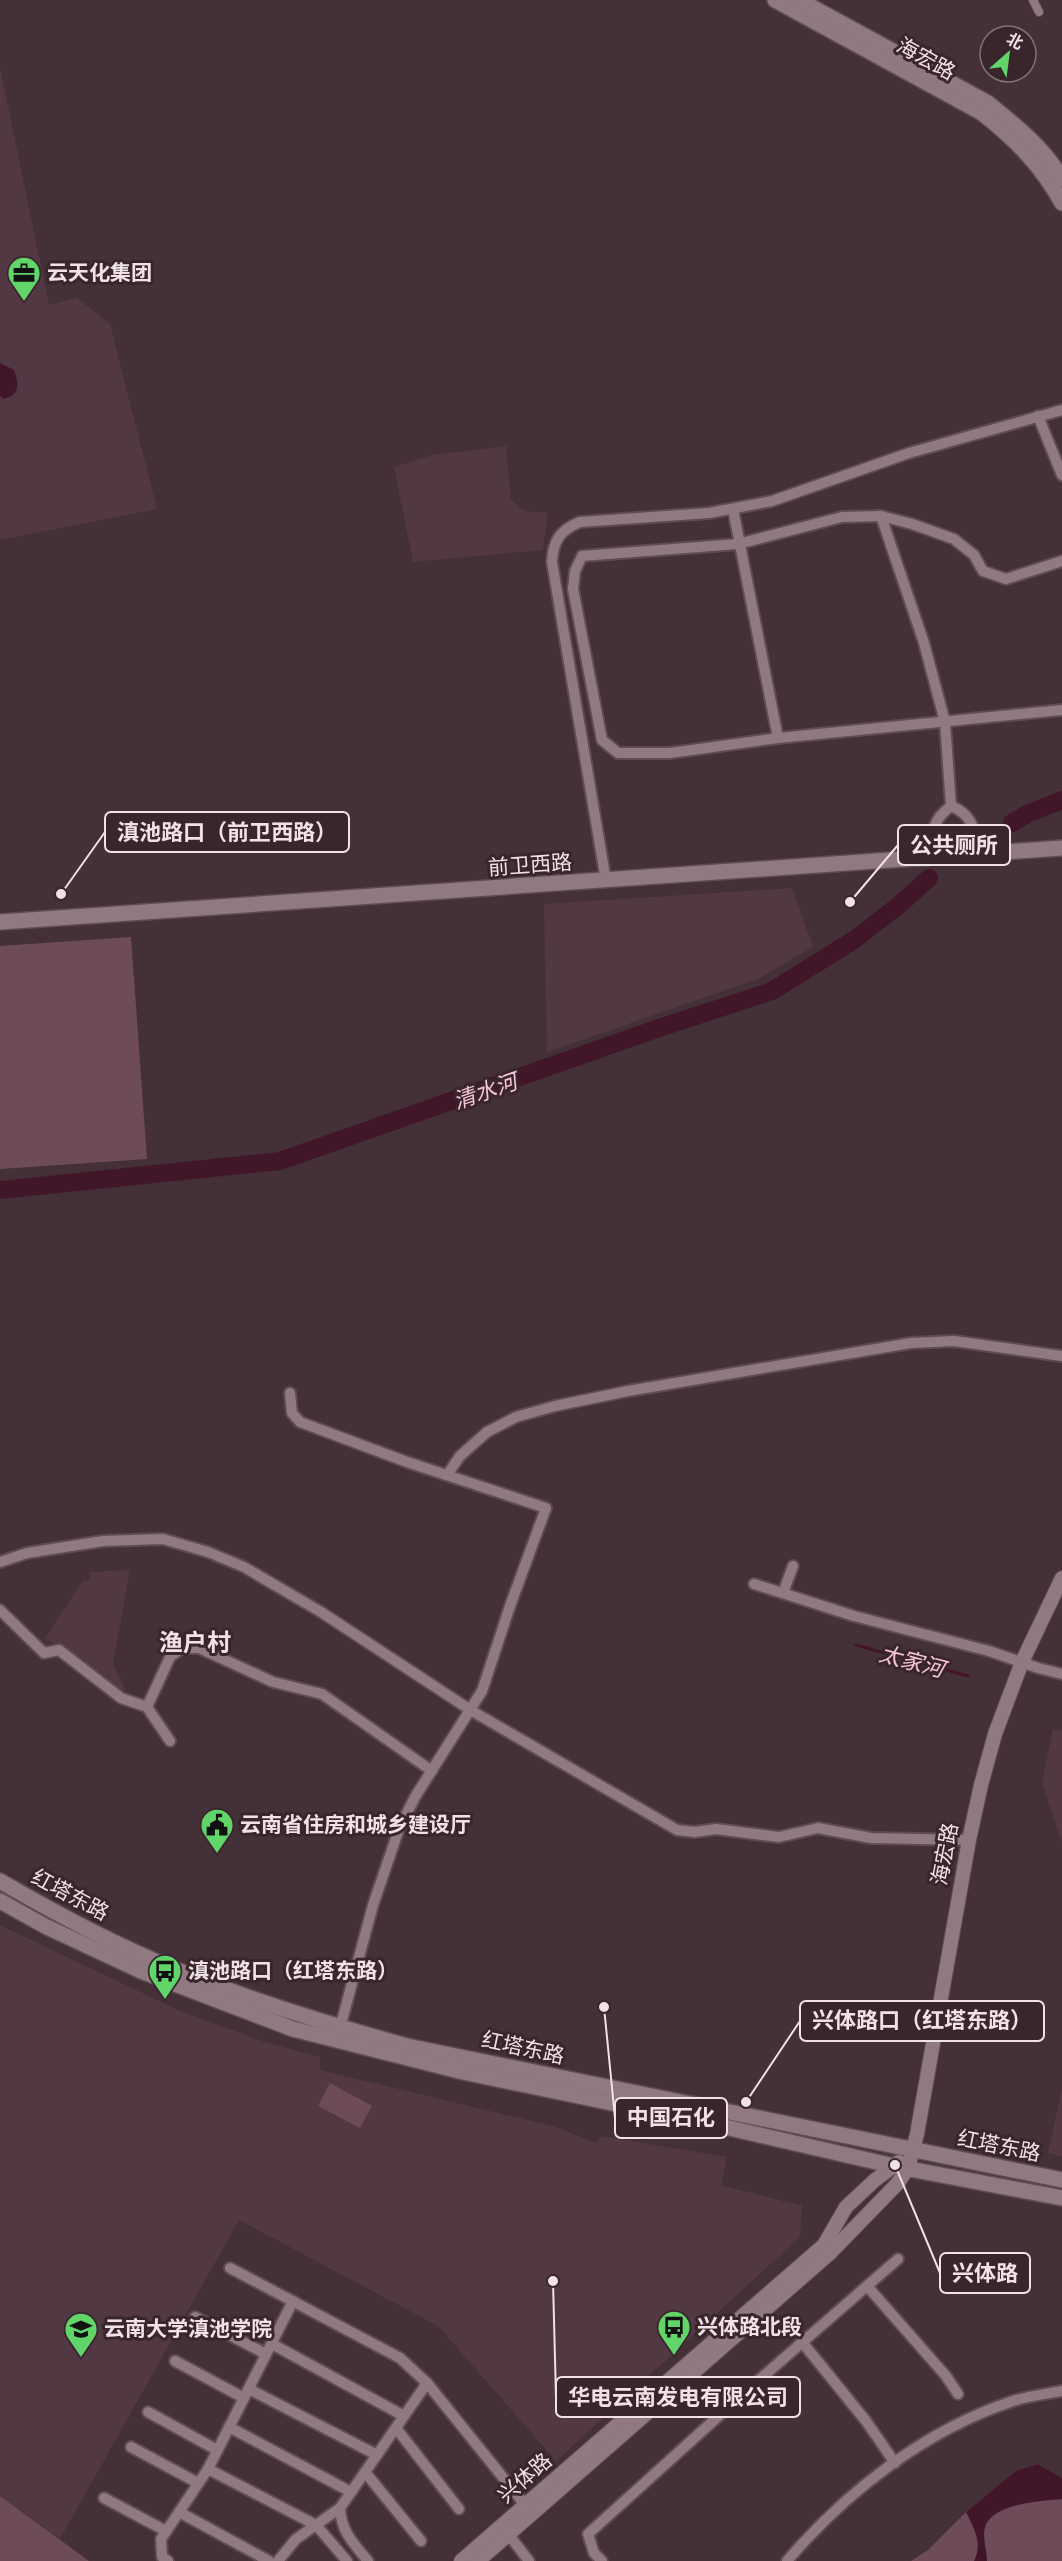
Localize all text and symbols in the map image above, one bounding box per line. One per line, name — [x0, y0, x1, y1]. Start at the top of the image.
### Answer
north arrow — [978, 24, 1038, 84]
text: 北 — [1003, 29, 1026, 53]
street label: 海宏路 — [892, 32, 960, 86]
office icon: 云天化集团 — [6, 255, 42, 302]
place label: 云天化集团 — [47, 260, 152, 286]
callout: 滇池路口（前卫西路） — [105, 812, 349, 852]
text: 滇池路口（前卫西路） — [117, 819, 337, 846]
callout: 公共厕所 — [898, 825, 1010, 865]
text: 公共厕所 — [910, 832, 998, 859]
street label: 前卫西路 — [487, 849, 573, 881]
water label: 清水河 — [450, 1067, 525, 1115]
district label: 渔户村 — [159, 1629, 231, 1657]
water label: 太家河 — [876, 1640, 951, 1684]
public building icon: 云南省住房和城乡建设厅 — [199, 1807, 235, 1854]
place label: 云南省住房和城乡建设厅 — [240, 1812, 471, 1838]
street label: 海宏路 — [926, 1821, 964, 1887]
street label: 红塔东路 — [27, 1864, 113, 1926]
bus stop icon: 滇池路口（红塔东路） — [147, 1953, 183, 2000]
place label: 滇池路口（红塔东路） — [188, 1958, 398, 1984]
callout: 兴体路口（红塔东路） — [800, 2001, 1044, 2041]
text: 兴体路口（红塔东路） — [812, 2007, 1032, 2034]
street label: 红塔东路 — [479, 2027, 567, 2069]
callout: 中国石化 — [615, 2098, 727, 2138]
text: 中国石化 — [627, 2104, 715, 2131]
street label: 红塔东路 — [955, 2125, 1043, 2167]
callout: 兴体路 — [940, 2253, 1030, 2293]
text: 兴体路 — [952, 2260, 1018, 2287]
bus stop icon: 兴体路北段 — [656, 2309, 692, 2356]
school or university icon: 云南大学滇池学院 — [63, 2311, 99, 2358]
place label: 兴体路北段 — [697, 2314, 802, 2340]
place label: 云南大学滇池学院 — [104, 2316, 272, 2342]
callout: 华电云南发电有限公司 — [556, 2377, 800, 2417]
text: 华电云南发电有限公司 — [568, 2384, 788, 2411]
street label: 兴体路 — [493, 2448, 557, 2508]

